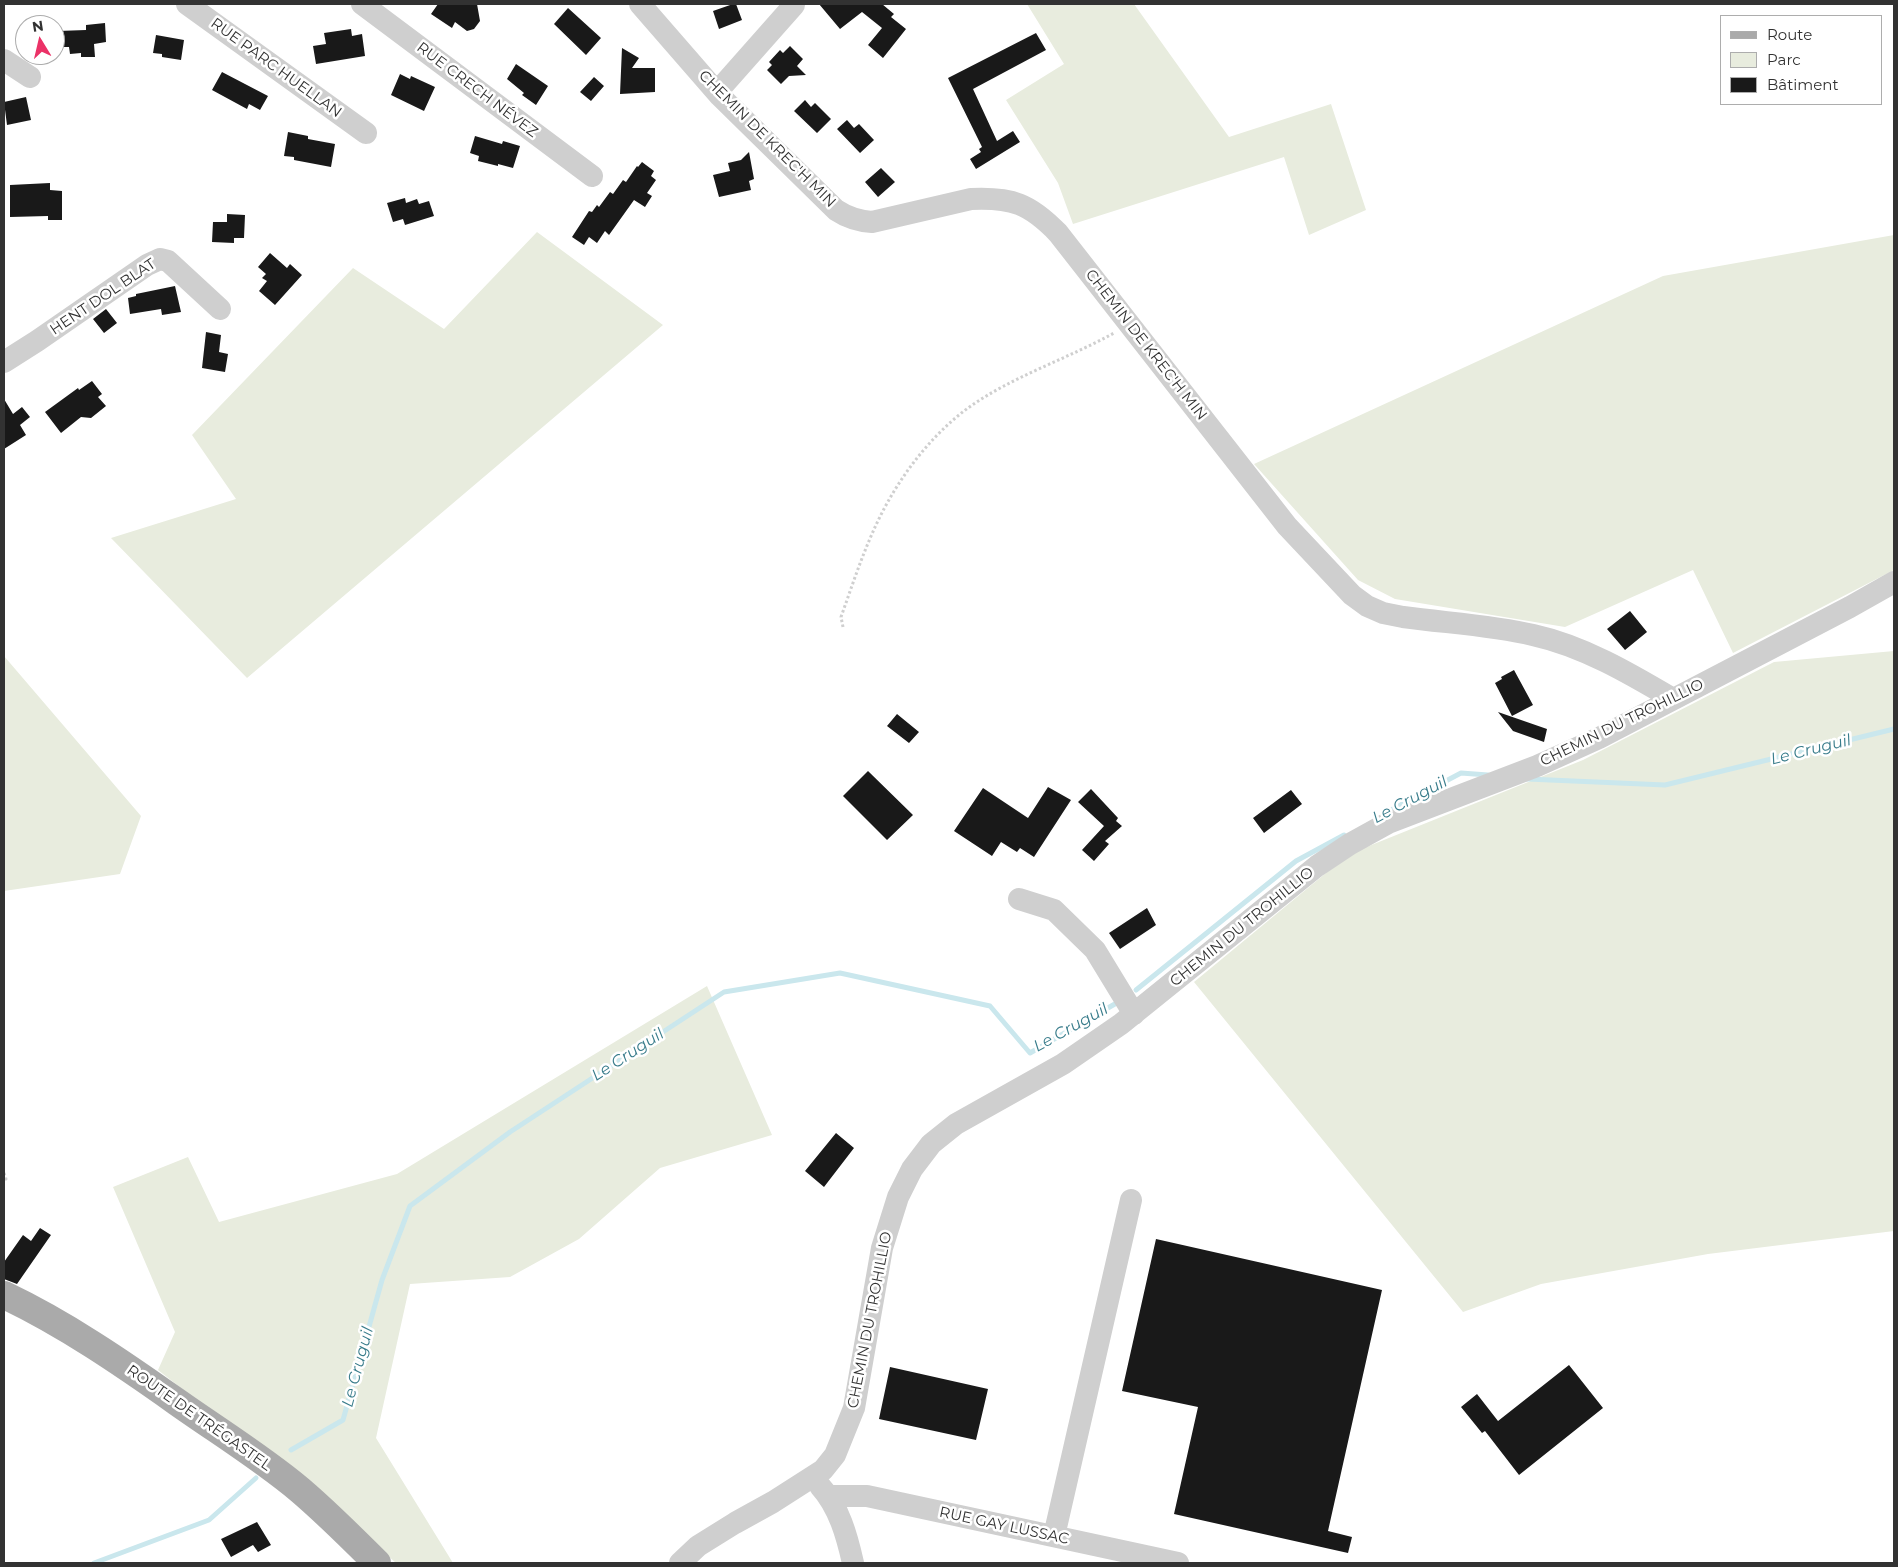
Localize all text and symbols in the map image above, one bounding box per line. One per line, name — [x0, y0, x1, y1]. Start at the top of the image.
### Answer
street label: RUE PARC HUELLAN — [207, 14, 345, 122]
north arrow — [15, 15, 65, 65]
legend — [1720, 15, 1883, 105]
text: N — [31, 16, 45, 36]
text: Route — [1767, 25, 1812, 44]
street label: RUE CRECH NÉVEZ — [413, 39, 541, 141]
text: Parc — [1767, 50, 1801, 69]
street label: CHEMIN DE KREC'H MIN — [695, 67, 839, 211]
text: Bâtiment — [1767, 75, 1839, 94]
street label: HENT DOL BLAT — [47, 255, 159, 339]
street label: CHEMIN DE KREC'H MIN — [1081, 266, 1211, 424]
street label: CHEMIN DU TROHILLIO — [1537, 676, 1707, 770]
water label: Le Cruguil — [1769, 731, 1853, 769]
water label: Le Cruguil — [1369, 772, 1451, 828]
street label: CHEMIN DU TROHILLIO — [1167, 863, 1317, 991]
water label: Le Cruguil — [1030, 1000, 1112, 1056]
water label: Le Cruguil — [588, 1025, 668, 1085]
street label: CHEMIN DU TROHILLIO — [844, 1230, 896, 1410]
water label: Le Cruguil — [338, 1325, 378, 1409]
street label: ROUTE DE TRÉGASTEL — [123, 1361, 275, 1475]
street label: RUE GAY LUSSAC — [938, 1503, 1070, 1549]

